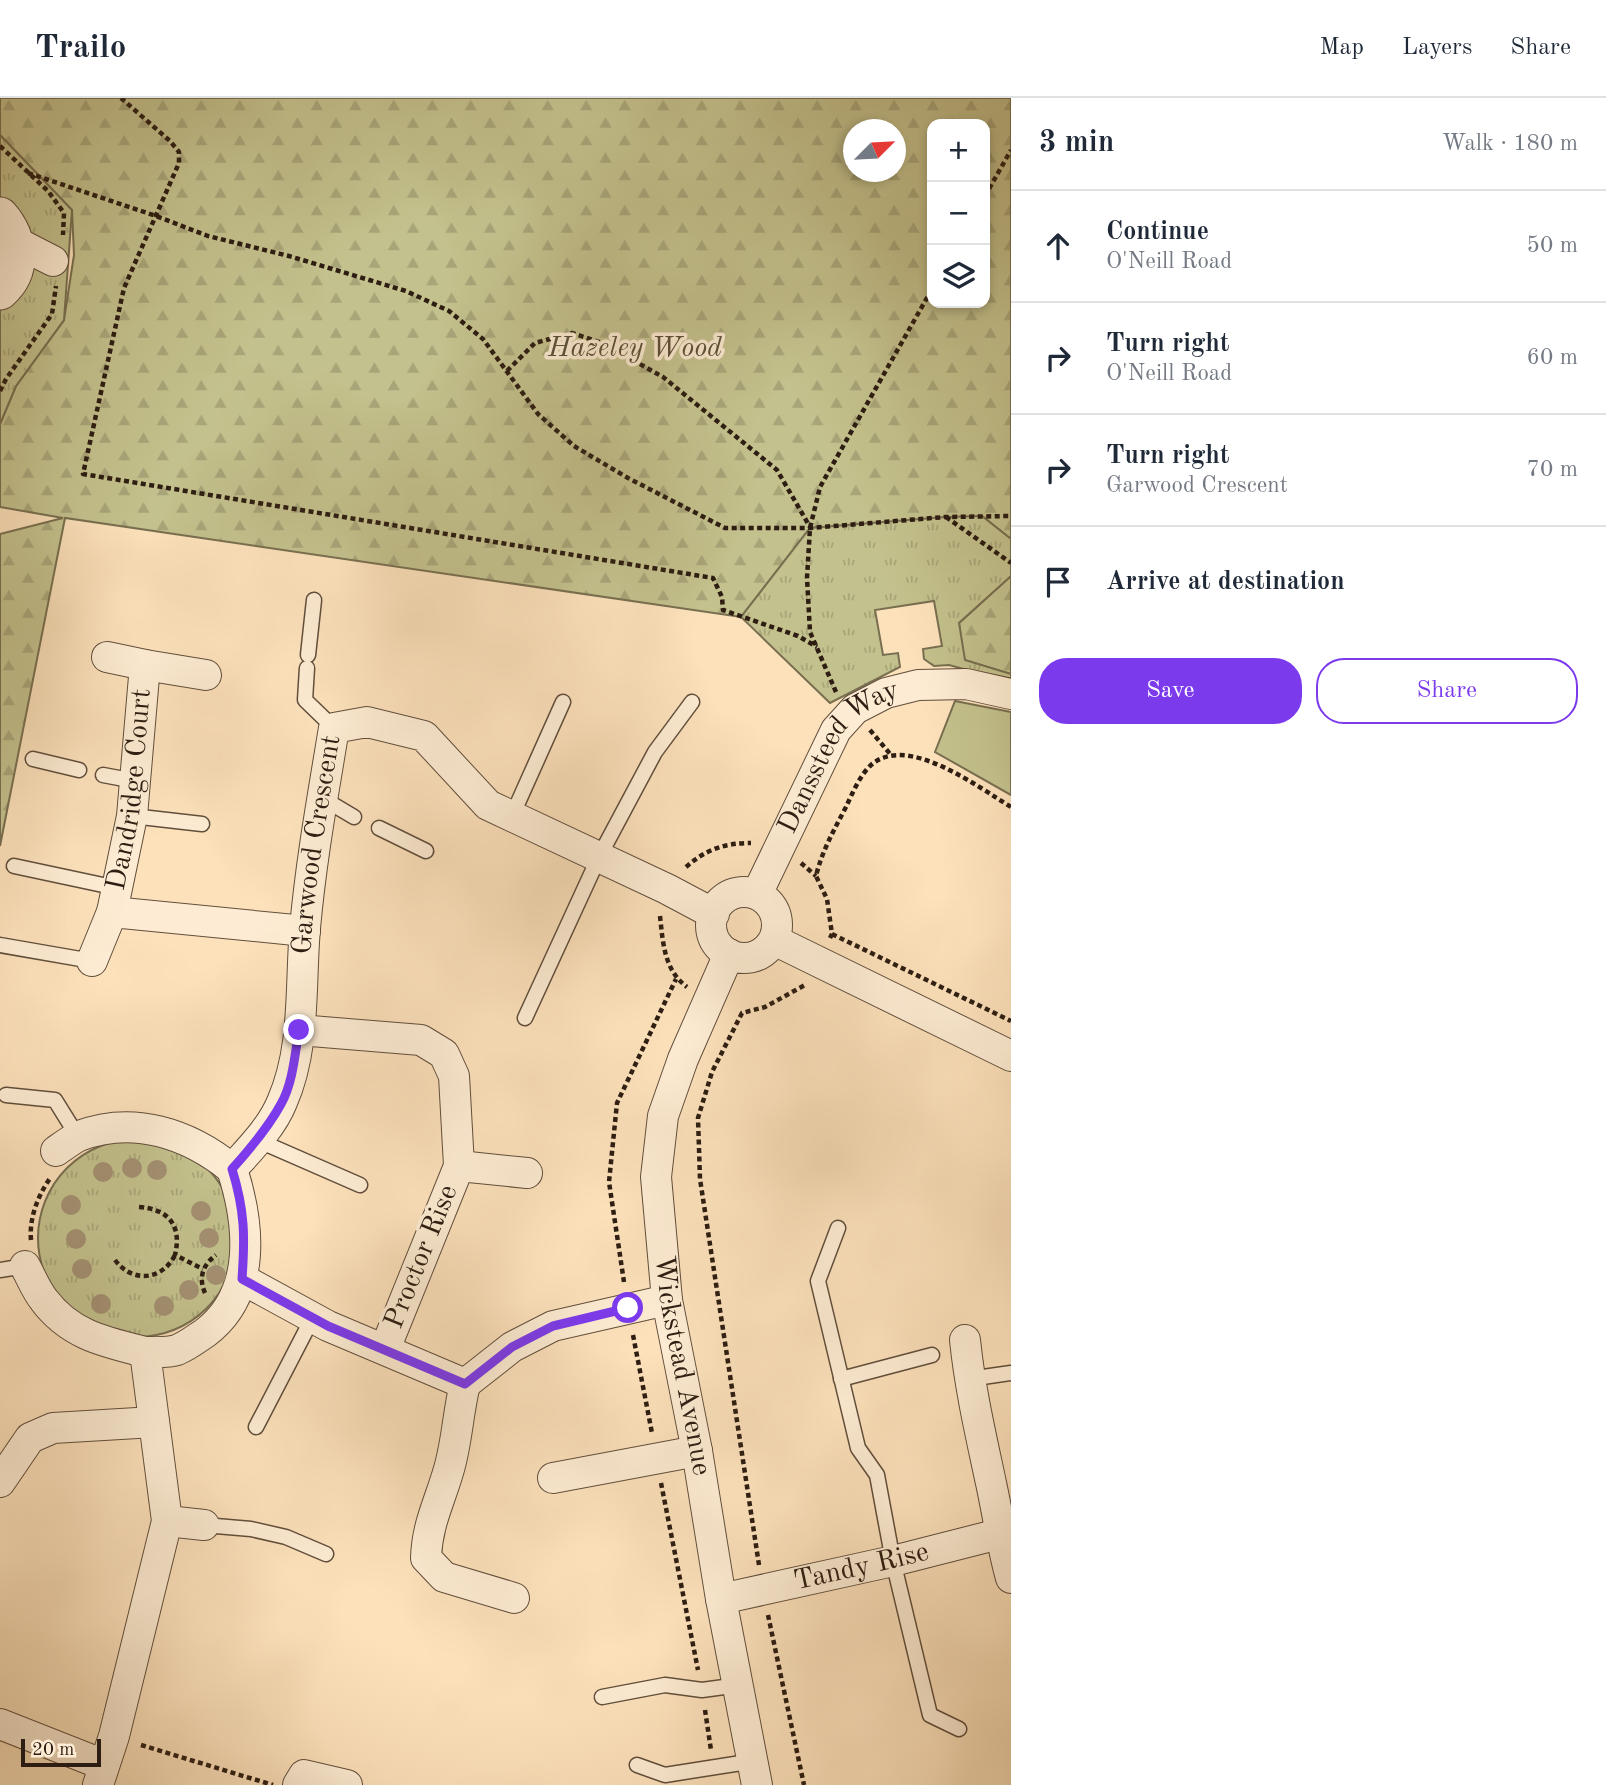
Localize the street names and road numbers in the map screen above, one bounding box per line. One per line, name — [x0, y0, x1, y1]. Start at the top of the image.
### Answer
street label: Danssteed Way — [774, 676, 901, 838]
street label: Dandridge Court — [103, 687, 157, 893]
street label: Garwood Crescent — [289, 733, 347, 955]
street label: Proctor Rise — [380, 1181, 464, 1333]
street label: Wickstead Avenue — [649, 1254, 715, 1478]
street label: Tandy Rise — [791, 1538, 932, 1596]

